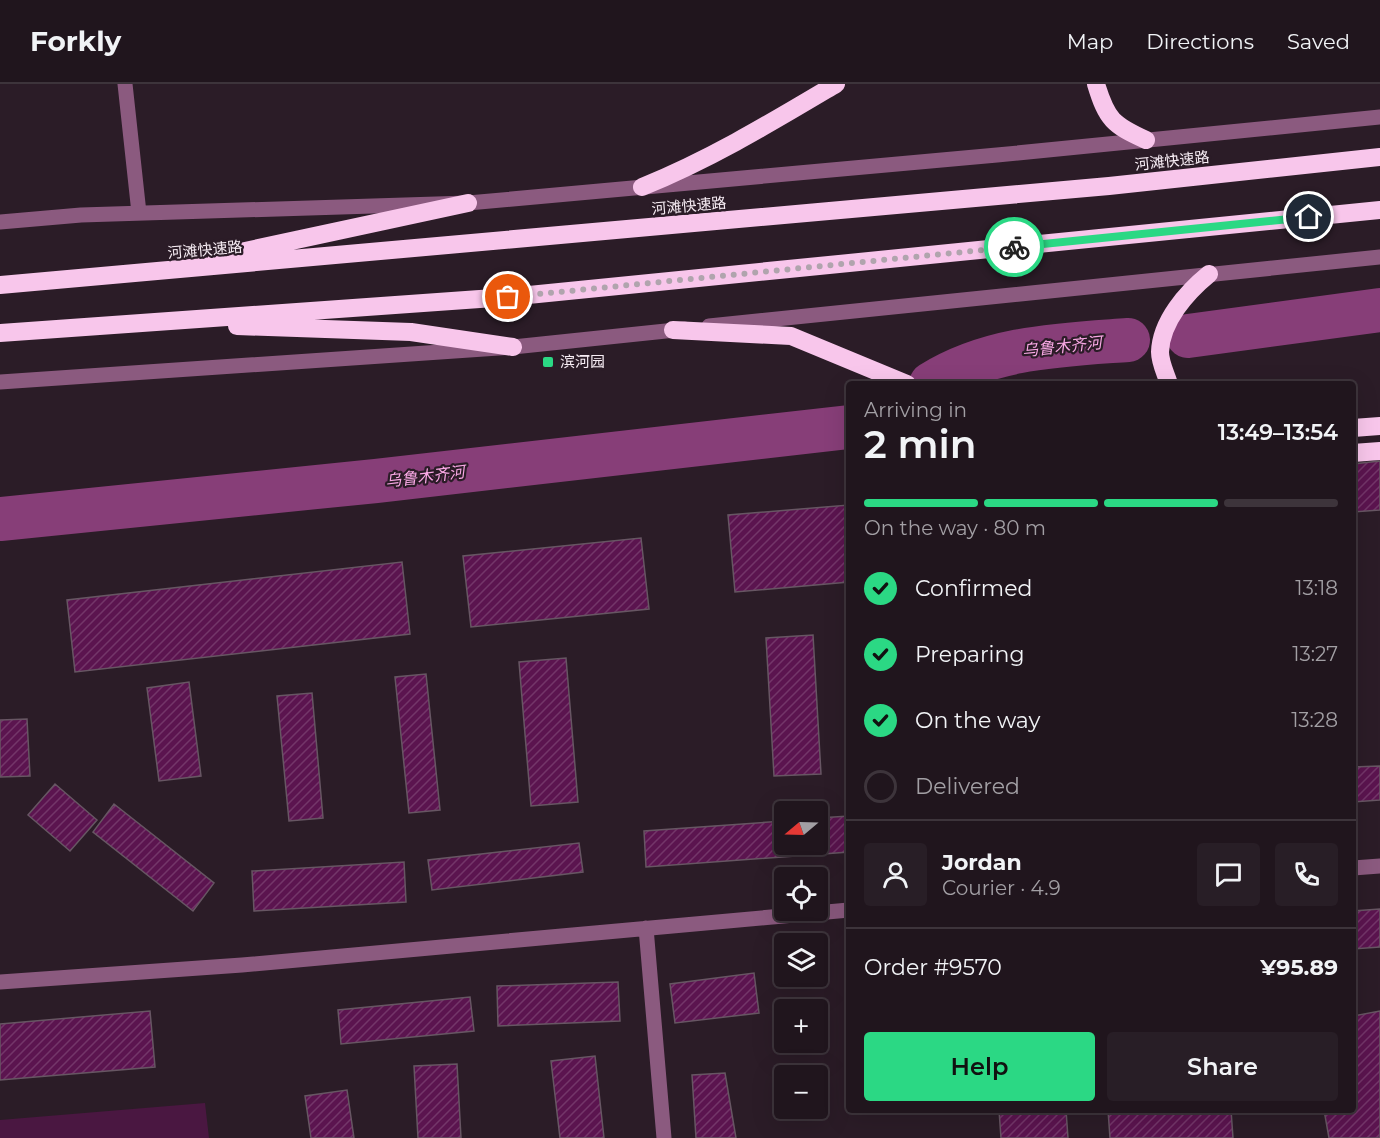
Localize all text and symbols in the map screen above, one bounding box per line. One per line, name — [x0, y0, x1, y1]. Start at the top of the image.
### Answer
text: Forkly — [30, 24, 121, 58]
text: Map — [1067, 29, 1113, 54]
text: Directions — [1146, 29, 1254, 54]
text: Saved — [1287, 29, 1350, 54]
street label: 河滩快速路 — [1134, 147, 1210, 174]
pin — [1283, 191, 1334, 242]
street label: 河滩快速路 — [651, 193, 727, 218]
icon: home — [1292, 200, 1325, 233]
courier — [984, 217, 1044, 277]
icon: bike — [998, 231, 1031, 264]
street label: 河滩快速路 — [167, 237, 243, 262]
pin — [482, 271, 533, 322]
icon: bag — [491, 280, 524, 313]
water label: 乌鲁木齐河 — [1021, 333, 1106, 360]
place label: 滨河园 — [560, 352, 605, 371]
marker: 滨河园 — [541, 355, 555, 369]
text: Arriving in — [864, 398, 967, 422]
text: 13:49–13:54 — [1218, 419, 1338, 446]
text: 2 min — [864, 420, 977, 468]
water label: 乌鲁木齐河 — [384, 462, 469, 491]
text: On the way · 80 m — [864, 516, 1046, 540]
icon: check — [864, 572, 897, 605]
text: Confirmed — [915, 575, 1032, 602]
text: 13:18 — [1295, 576, 1338, 600]
icon: check — [864, 638, 897, 671]
text: Preparing — [915, 641, 1024, 668]
text: 13:27 — [1292, 642, 1338, 666]
icon: check — [864, 704, 897, 737]
text: On the way — [915, 707, 1040, 734]
text: 13:28 — [1291, 708, 1338, 732]
text: Delivered — [915, 773, 1020, 800]
north arrow — [774, 801, 828, 855]
map controls — [774, 801, 828, 1119]
button: person — [864, 843, 927, 906]
button: chat — [1197, 843, 1260, 906]
button: phone — [1275, 843, 1338, 906]
text: Jordan — [942, 849, 1022, 876]
button: locate — [774, 867, 828, 921]
text: Courier · 4.9 — [942, 876, 1061, 900]
button: layers — [774, 933, 828, 987]
text: Order #9570 — [864, 954, 1002, 981]
text: ¥95.89 — [1260, 954, 1338, 981]
button: + — [774, 999, 828, 1053]
button: Help — [864, 1032, 1095, 1101]
button: Share — [1107, 1032, 1338, 1101]
button: − — [774, 1065, 828, 1119]

